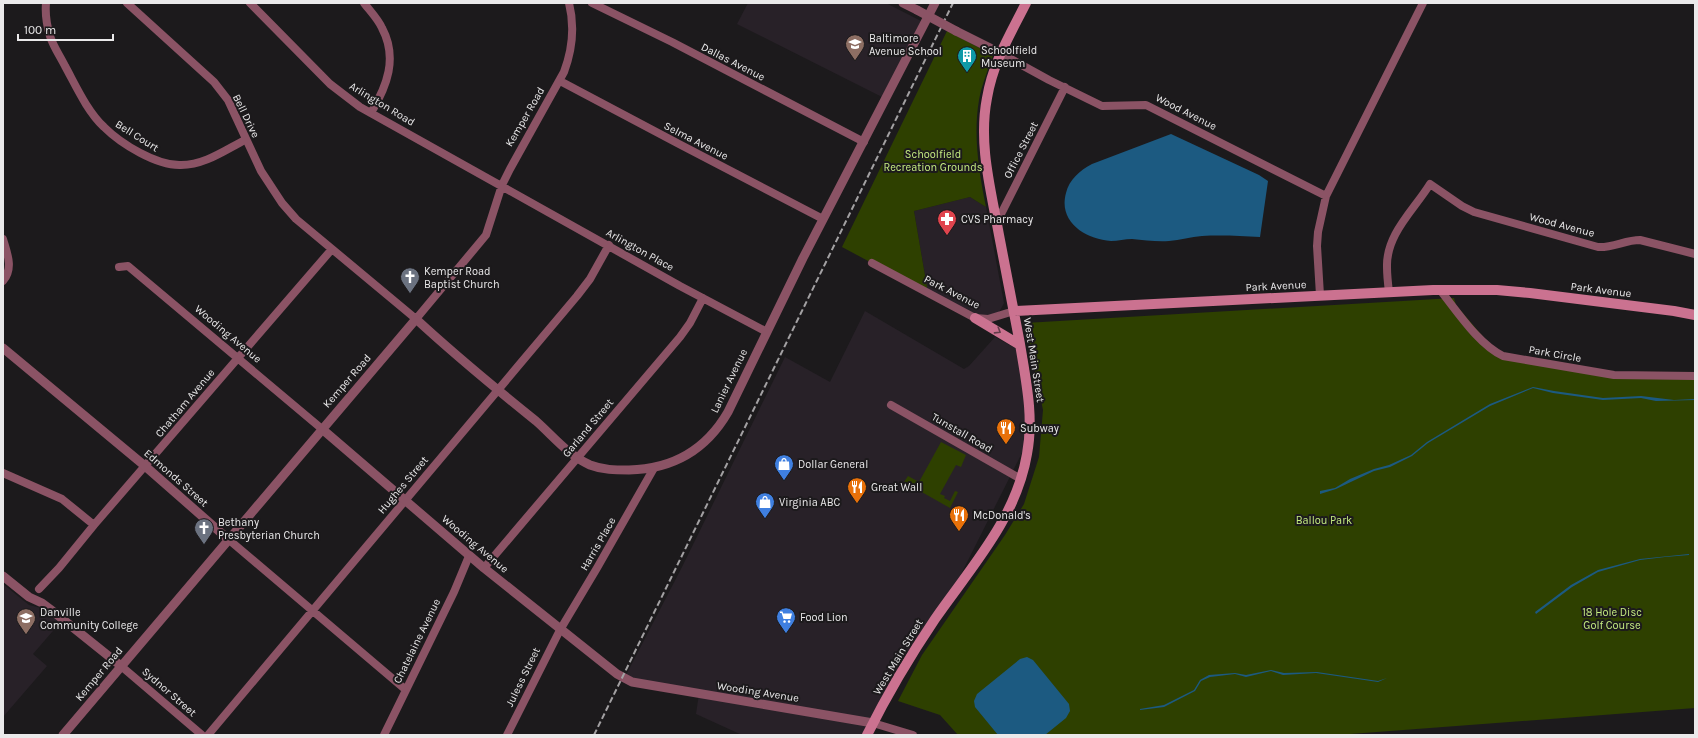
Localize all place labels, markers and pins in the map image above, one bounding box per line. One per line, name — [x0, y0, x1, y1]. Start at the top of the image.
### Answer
place label: Baltimore Avenue School — [869, 32, 942, 58]
school or university icon: Baltimore Avenue School — [844, 33, 866, 61]
place label: Schoolfield Museum — [981, 44, 1037, 70]
building icon: Schoolfield Museum — [956, 45, 978, 73]
pharmacy icon: CVS Pharmacy — [936, 208, 958, 236]
place label: CVS Pharmacy — [961, 213, 1033, 226]
place label: Kemper Road Baptist Church — [424, 265, 500, 291]
church icon: Kemper Road Baptist Church — [399, 266, 421, 294]
restaurant icon: Subway — [995, 417, 1017, 445]
place label: Subway — [1020, 422, 1059, 435]
shop icon: Dollar General — [773, 453, 795, 481]
place label: Dollar General — [798, 458, 868, 471]
restaurant icon: Great Wall — [846, 476, 868, 504]
place label: Great Wall — [871, 481, 922, 494]
shop icon: Virginia ABC — [754, 491, 776, 519]
place label: Virginia ABC — [779, 496, 840, 509]
restaurant icon: McDonald's — [948, 504, 970, 532]
place label: McDonald's — [973, 509, 1031, 522]
place label: Bethany Presbyterian Church — [218, 516, 320, 542]
church icon: Bethany Presbyterian Church — [193, 517, 215, 545]
place label: Danville Community College — [40, 606, 139, 632]
supermarket icon: Food Lion — [775, 606, 797, 634]
school or university icon: Danville Community College — [15, 607, 37, 635]
place label: Food Lion — [800, 611, 848, 624]

